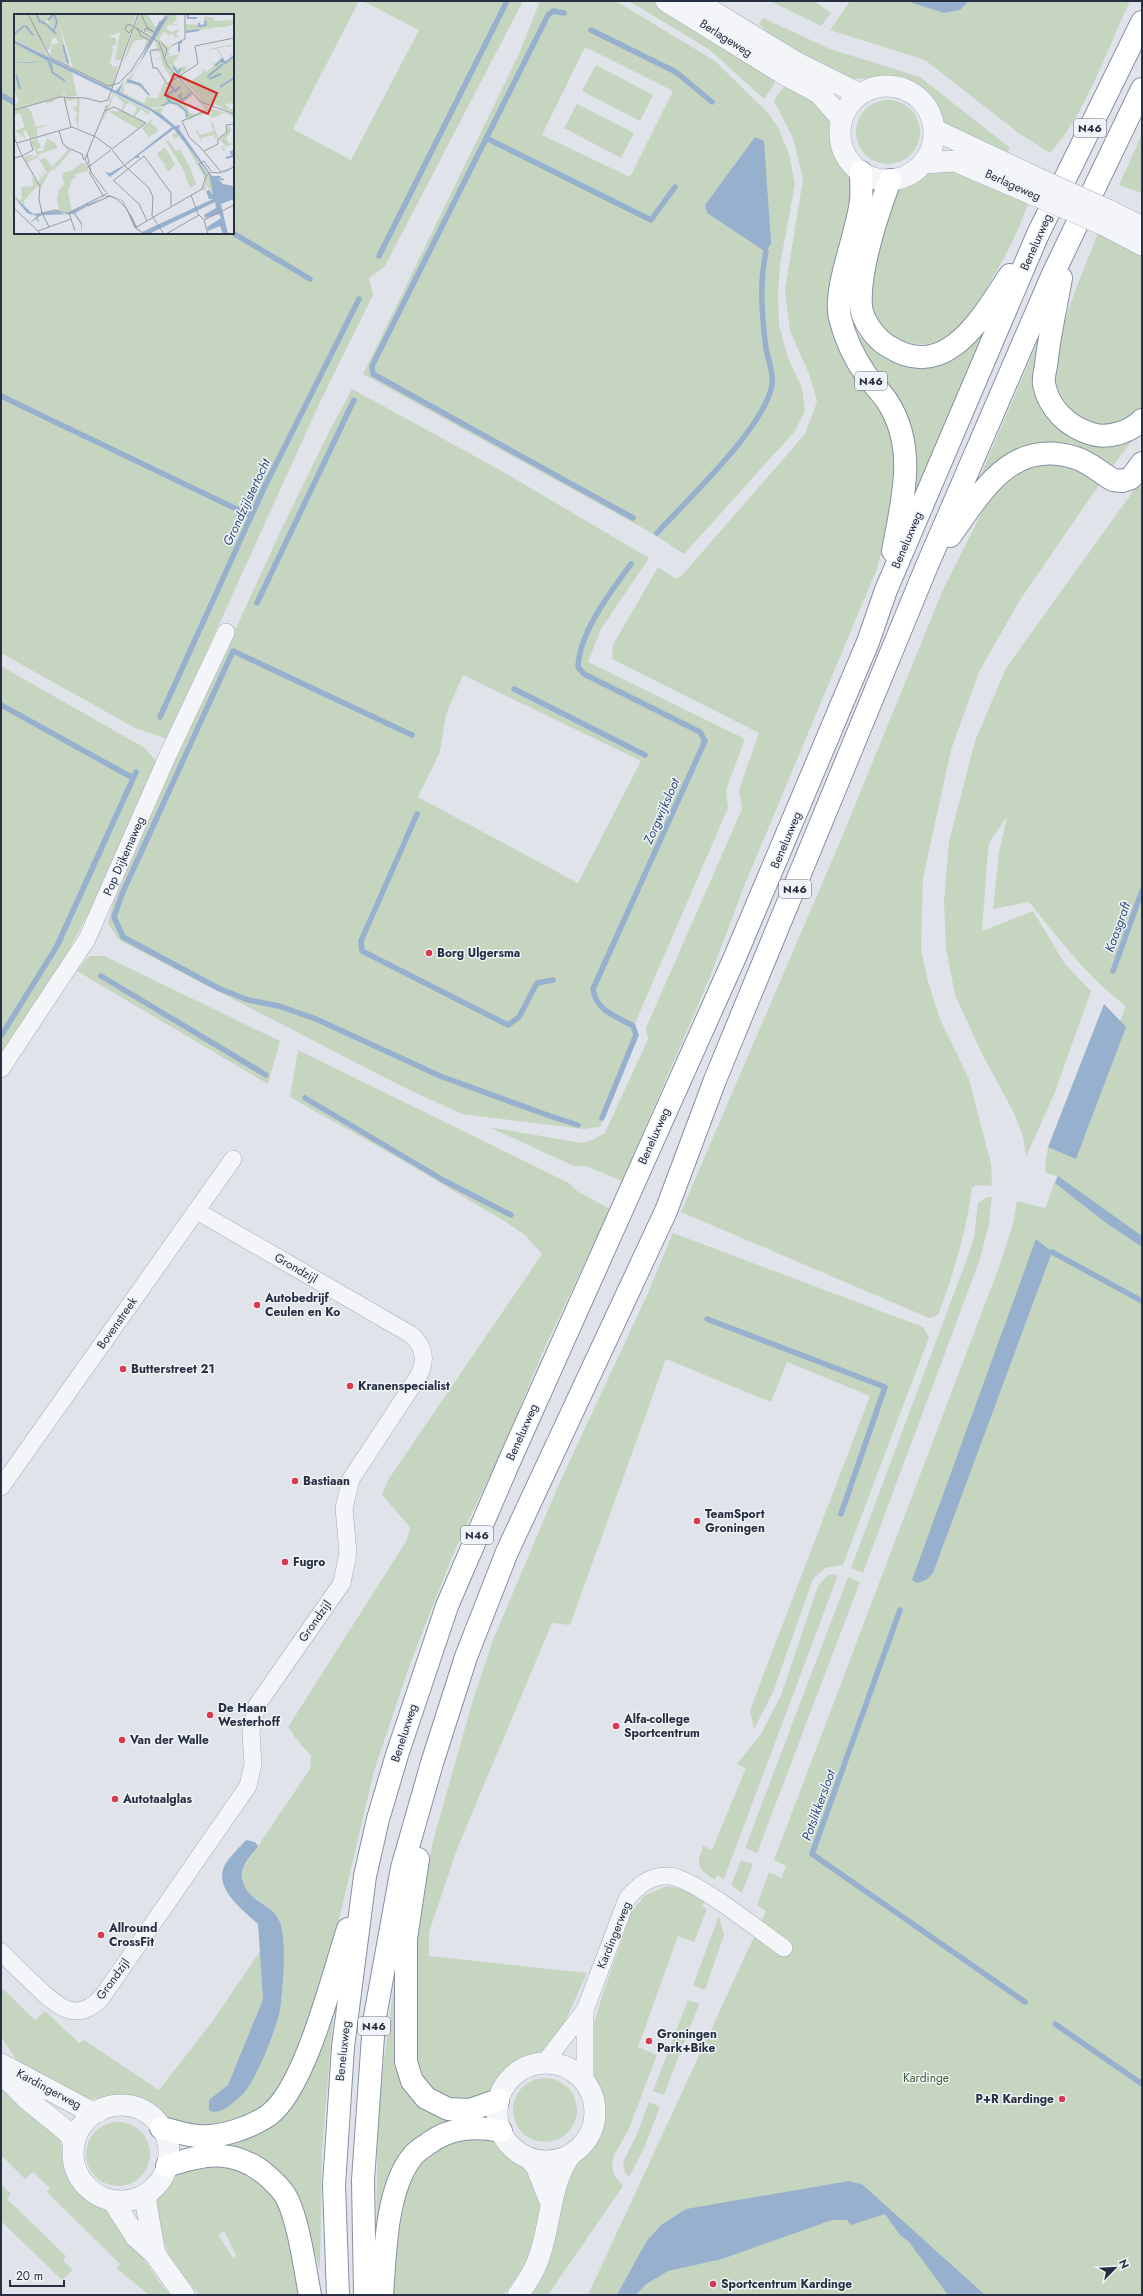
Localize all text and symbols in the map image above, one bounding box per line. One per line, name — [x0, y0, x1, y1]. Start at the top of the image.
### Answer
inset map — [14, 14, 234, 234]
street label: Berlageweg — [696, 15, 756, 61]
road number: N46 — [1074, 119, 1106, 137]
street label: Berlageweg — [982, 165, 1044, 205]
street label: Beneluxweg — [1015, 211, 1057, 273]
road number: N46 — [855, 372, 887, 390]
water label: Grondzijlstertocht — [218, 455, 275, 549]
street label: Beneluxweg — [887, 509, 927, 571]
water label: Zorgwijksloot — [638, 774, 685, 848]
street label: Beneluxweg — [766, 809, 806, 871]
street label: Pop Dijkemaweg — [99, 814, 149, 898]
road number: N46 — [779, 880, 811, 898]
water label: Kaasgraft — [1100, 899, 1136, 955]
place label: Borg Ulgersma — [437, 944, 520, 962]
marker: Borg Ulgersma — [424, 948, 434, 958]
street label: Beneluxweg — [633, 1105, 675, 1167]
street label: Grondzijl — [271, 1248, 321, 1288]
place label: Autobedrijf Ceulen en Ko — [264, 1289, 340, 1321]
street label: Bovenstreek — [92, 1293, 142, 1353]
marker: Autobedrijf Ceulen en Ko — [252, 1300, 262, 1310]
place label: Butterstreet 21 — [131, 1360, 215, 1378]
marker: Butterstreet 21 — [118, 1364, 128, 1374]
place label: Kranenspecialist — [358, 1377, 450, 1395]
marker: Kranenspecialist — [345, 1381, 355, 1391]
street label: Beneluxweg — [501, 1401, 543, 1463]
place label: Bastiaan — [303, 1472, 350, 1490]
marker: Bastiaan — [290, 1476, 300, 1486]
place label: TeamSport Groningen — [705, 1505, 765, 1537]
marker: TeamSport Groningen — [692, 1516, 702, 1526]
road number: N46 — [461, 1526, 493, 1544]
place label: Fugro — [293, 1553, 325, 1571]
marker: Fugro — [280, 1557, 290, 1567]
street label: Grondzijl — [294, 1596, 336, 1646]
place label: De Haan Westerhoff — [218, 1699, 281, 1731]
street label: Beneluxweg — [386, 1701, 422, 1765]
marker: De Haan Westerhoff — [205, 1710, 215, 1720]
place label: Alfa-college Sportcentrum — [623, 1710, 700, 1742]
marker: Alfa-college Sportcentrum — [611, 1721, 621, 1731]
place label: Van der Walle — [129, 1731, 209, 1749]
marker: Van der Walle — [117, 1735, 127, 1745]
water label: Potslikkersloot — [797, 1766, 840, 1843]
place label: Autotaalglas — [122, 1790, 192, 1808]
marker: Autotaalglas — [110, 1794, 120, 1804]
street label: Kardingerweg — [592, 1899, 636, 1971]
place label: Allround CrossFit — [108, 1919, 157, 1951]
marker: Allround CrossFit — [96, 1930, 106, 1940]
street label: Grondzijl — [92, 1955, 134, 2003]
road number: N46 — [358, 2017, 390, 2035]
street label: Beneluxweg — [331, 2020, 355, 2082]
place label: Groningen Park+Bike — [657, 2025, 717, 2057]
marker: Groningen Park+Bike — [644, 2036, 654, 2046]
street label: Kardingerweg — [13, 2064, 85, 2114]
park label: Kardinge — [903, 2069, 949, 2087]
place label: P+R Kardinge — [975, 2090, 1054, 2108]
marker: P+R Kardinge — [1057, 2094, 1067, 2104]
north arrow — [1095, 2248, 1135, 2288]
text: N — [1115, 2257, 1133, 2271]
scale bar — [10, 2262, 64, 2288]
text: 20 m — [16, 2267, 43, 2285]
place label: Sportcentrum Kardinge — [721, 2275, 852, 2293]
marker: Sportcentrum Kardinge — [708, 2279, 718, 2289]

